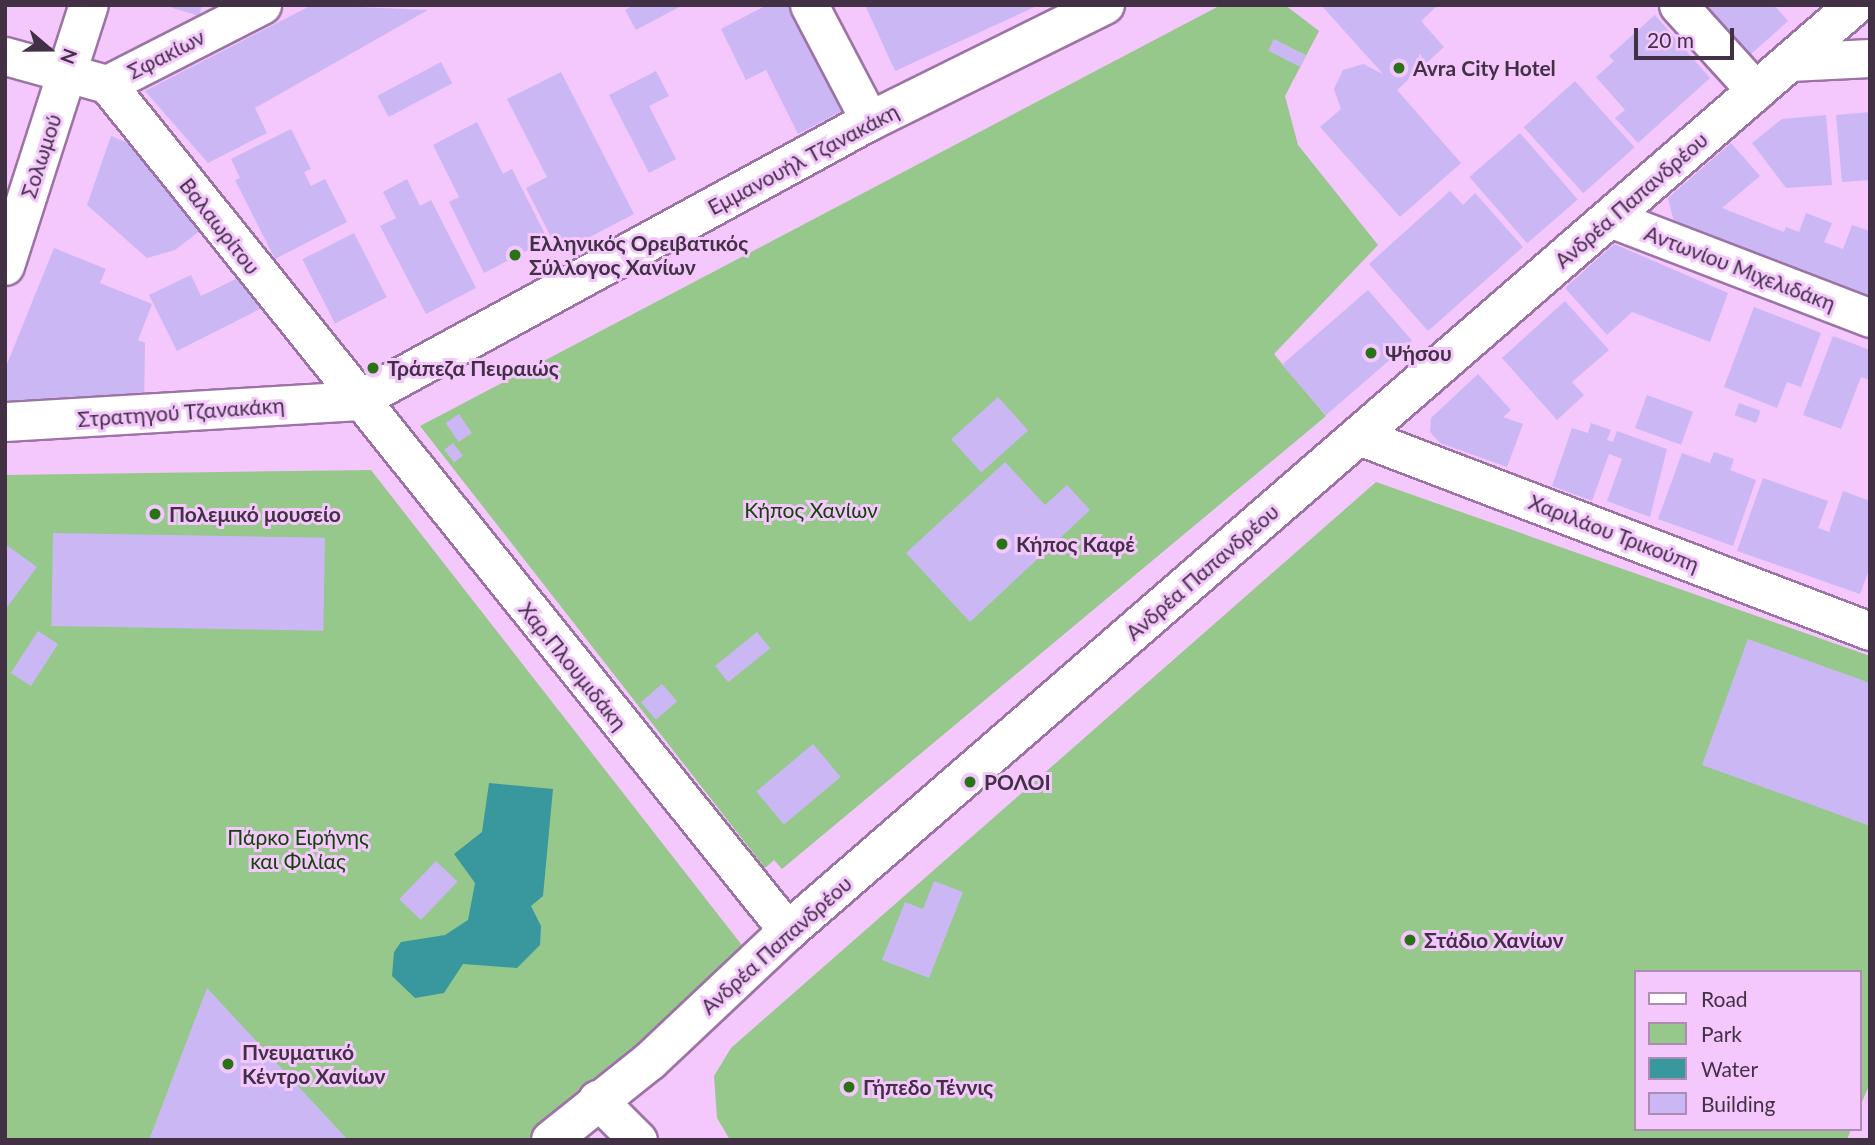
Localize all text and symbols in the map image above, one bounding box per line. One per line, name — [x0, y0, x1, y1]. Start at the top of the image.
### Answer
north arrow — [14, 14, 84, 84]
scale bar — [1637, 14, 1737, 58]
street label: Σφακίων — [123, 24, 209, 84]
text: 20 m — [1647, 27, 1694, 52]
text: N — [56, 46, 83, 67]
place label: Avra City Hotel — [1413, 55, 1556, 81]
marker: Avra City Hotel — [1391, 60, 1407, 76]
street label: Εμμανουήλ Τζανακάκη — [703, 98, 903, 220]
street label: Σολωμού — [16, 111, 66, 201]
street label: Ανδρέα Παπανδρέου — [1549, 127, 1713, 273]
street label: Βαλαωρίτου — [175, 173, 265, 279]
street label: Αντωνίου Μιχελιδάκη — [1641, 220, 1839, 316]
place label: Ελληνικός Ορειβατικός Σύλλογος Χανίων — [529, 230, 748, 280]
marker: Ελληνικός Ορειβατικός Σύλλογος Χανίων — [507, 247, 523, 263]
place label: Ψήσου — [1385, 340, 1452, 366]
marker: Ψήσου — [1363, 345, 1379, 361]
place label: Τράπεζα Πειραιώς — [387, 355, 559, 381]
marker: Τράπεζα Πειραιώς — [365, 360, 381, 376]
street label: Στρατηγού Τζανακάκη — [76, 392, 286, 432]
street label: Χαριλάου Τρικούπη — [1525, 489, 1703, 577]
park label: Κήπος Χανίων — [744, 497, 878, 523]
street label: Ανδρέα Παπανδρέου — [1120, 499, 1284, 645]
place label: Πολεμικό μουσείο — [169, 501, 341, 527]
marker: Πολεμικό μουσείο — [147, 506, 163, 522]
place label: Κήπος Καφέ — [1016, 531, 1135, 557]
marker: Κήπος Καφέ — [994, 536, 1010, 552]
street label: Χαρ.Πλουμιδάκη — [514, 597, 632, 735]
place label: ΡΟΛΟΙ — [984, 769, 1051, 795]
marker: ΡΟΛΟΙ — [962, 774, 978, 790]
park label: Πάρκο Ειρήνης και Φιλίας — [227, 824, 369, 874]
street label: Ανδρέα Παπανδρέου — [695, 871, 857, 1019]
place label: Στάδιο Χανίων — [1424, 927, 1563, 953]
marker: Στάδιο Χανίων — [1402, 932, 1418, 948]
legend — [1633, 970, 1861, 1131]
text: Road — [1701, 986, 1748, 1011]
text: Park — [1701, 1021, 1742, 1046]
place label: Πνευματικό Κέντρο Χανίων — [242, 1039, 385, 1089]
marker: Πνευματικό Κέντρο Χανίων — [220, 1056, 236, 1072]
text: Water — [1701, 1056, 1758, 1081]
place label: Γήπεδο Τέννις — [863, 1074, 994, 1100]
marker: Γήπεδο Τέννις — [841, 1079, 857, 1095]
text: Building — [1701, 1091, 1776, 1116]

